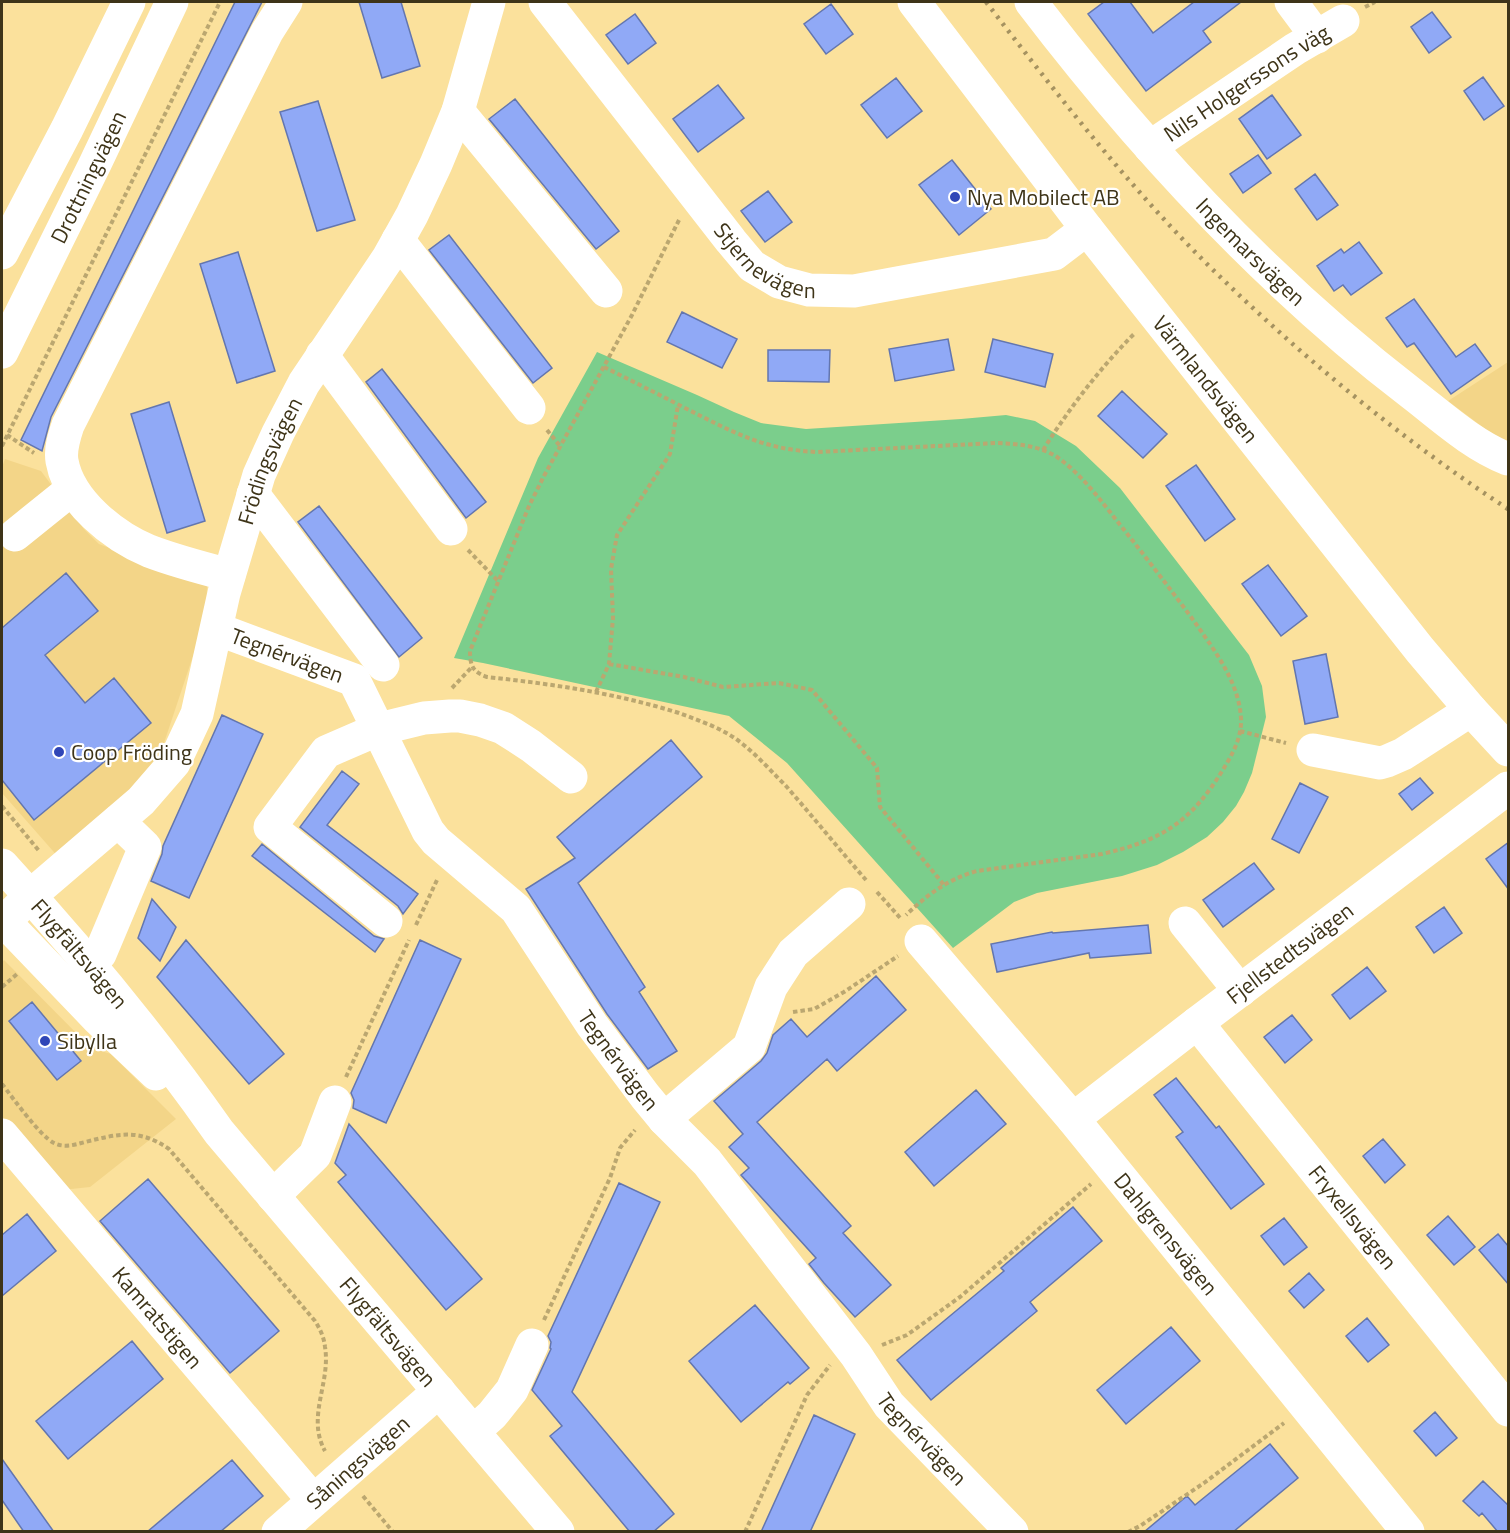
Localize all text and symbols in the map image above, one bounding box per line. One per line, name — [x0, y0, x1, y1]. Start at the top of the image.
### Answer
street label: Nils Holgerssons väg — [1157, 15, 1336, 150]
street label: Drottningvägen — [41, 105, 135, 249]
place label: Nya Mobilect AB — [967, 180, 1120, 214]
marker: Nya Mobilect AB — [948, 190, 962, 204]
street label: Ingemarsvägen — [1188, 190, 1313, 314]
street label: Stjernevägen — [706, 215, 816, 307]
street label: Värmlandsvägen — [1145, 308, 1267, 450]
street label: Frödingsvägen — [228, 391, 311, 529]
street label: Tegnérvägen — [226, 619, 349, 692]
place label: Coop Fröding — [71, 735, 192, 769]
marker: Coop Fröding — [52, 745, 66, 759]
street label: Flygfältsvägen — [23, 891, 137, 1016]
street label: Fjellstedtsvägen — [1219, 894, 1361, 1012]
street label: Tegnérvägen — [570, 1003, 667, 1118]
place label: Sibylla — [57, 1024, 117, 1058]
marker: Sibylla — [38, 1034, 52, 1048]
street label: Fryxellsvägen — [1300, 1157, 1406, 1277]
street label: Dahlgrensvägen — [1106, 1165, 1227, 1303]
street label: Kamratstigen — [104, 1259, 211, 1376]
street label: Flygfältsvägen — [331, 1269, 445, 1394]
street label: Tegnérvägen — [868, 1386, 975, 1493]
street label: Såningsvägen — [298, 1407, 417, 1517]

